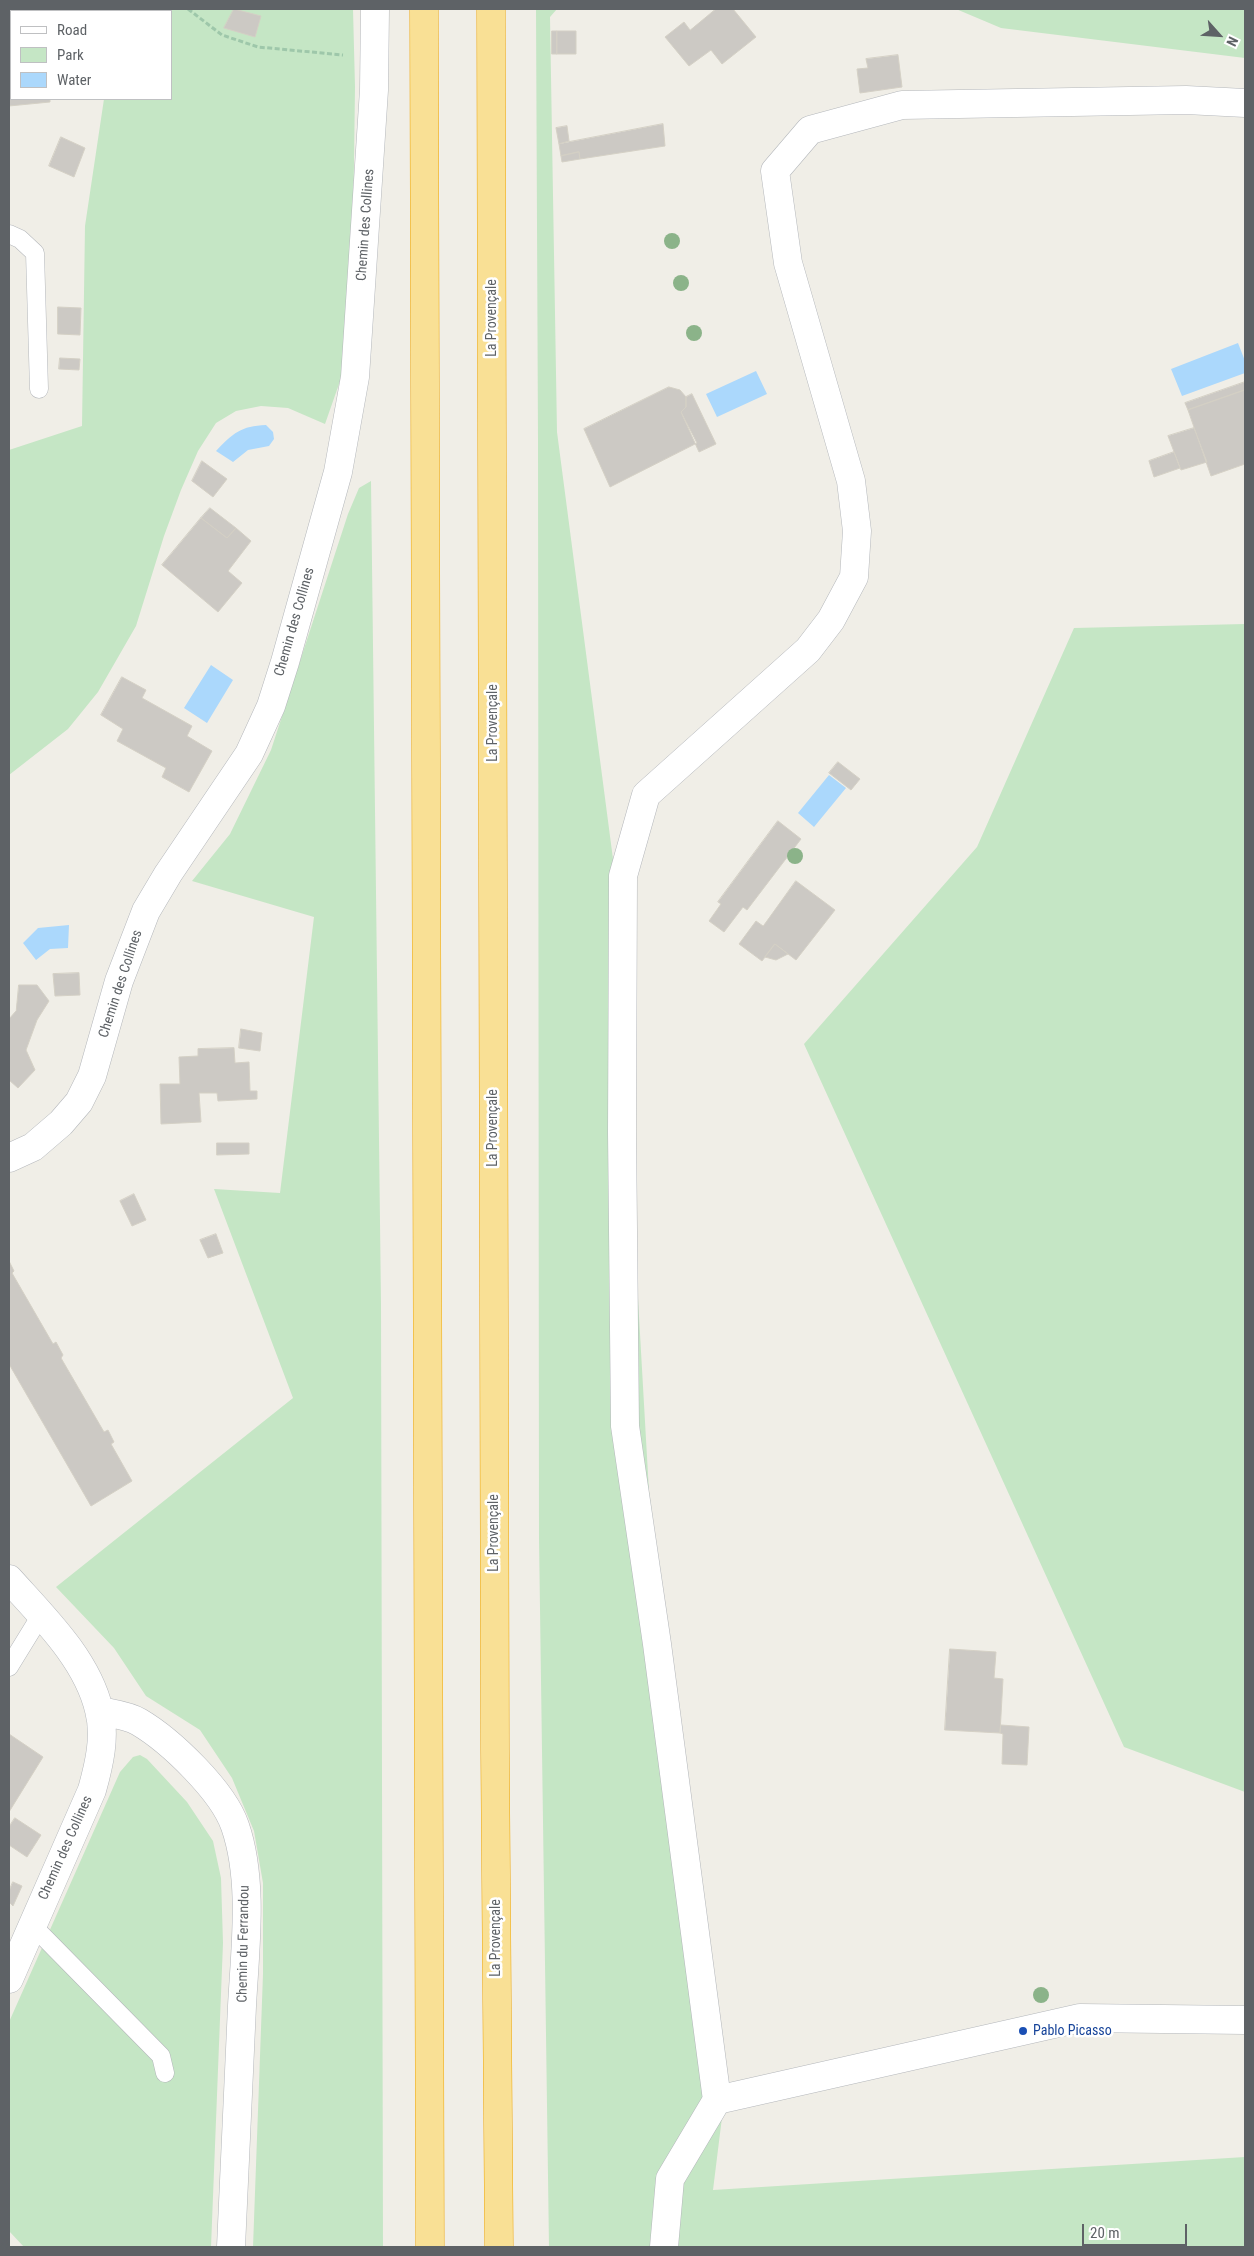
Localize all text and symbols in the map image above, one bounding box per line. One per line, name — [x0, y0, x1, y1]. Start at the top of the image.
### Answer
legend — [10, 10, 172, 100]
north arrow — [1194, 10, 1244, 60]
text: Road — [57, 21, 87, 39]
text: N — [1223, 34, 1242, 49]
text: Park — [57, 46, 84, 64]
text: Water — [57, 71, 91, 89]
street label: Chemin des Collines — [354, 168, 378, 282]
street label: La Provençale — [484, 279, 500, 357]
street label: Chemin des Collines — [271, 566, 319, 678]
street label: La Provençale — [485, 684, 501, 762]
street label: Chemin des Collines — [96, 928, 146, 1040]
street label: La Provençale — [485, 1089, 501, 1167]
street label: La Provençale — [486, 1494, 502, 1572]
street label: Chemin des Collines — [35, 1793, 97, 1903]
street label: Chemin du Ferrandou — [235, 1885, 253, 2003]
street label: La Provençale — [488, 1899, 504, 1977]
place label: Pablo Picasso — [1033, 2023, 1112, 2039]
marker: Pablo Picasso — [1017, 2025, 1029, 2037]
scale bar — [1084, 2214, 1189, 2246]
text: 20 m — [1090, 2224, 1120, 2242]

